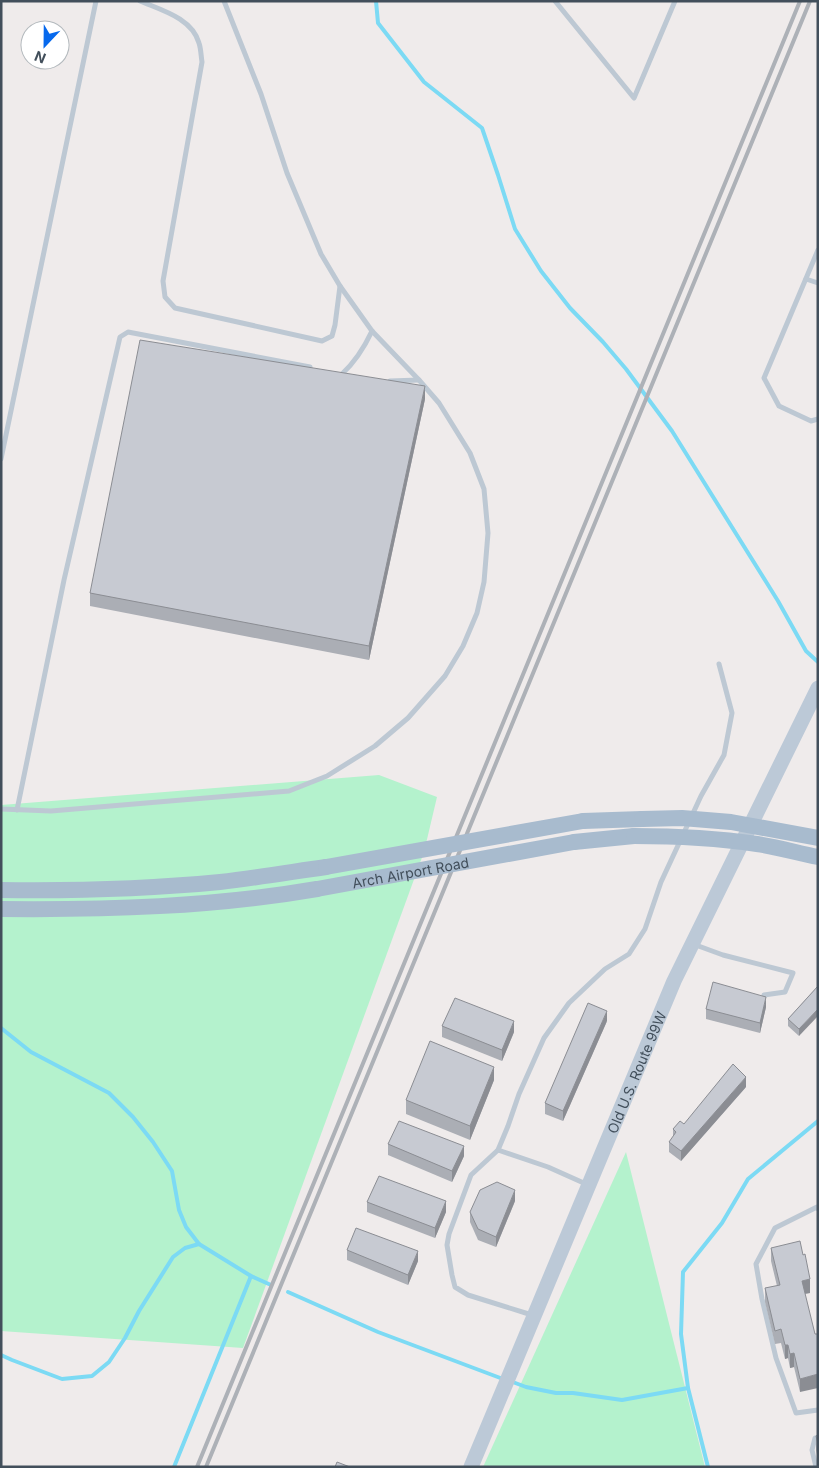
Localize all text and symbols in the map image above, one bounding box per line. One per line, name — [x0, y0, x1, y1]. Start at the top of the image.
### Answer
north arrow — [20, 20, 70, 70]
text: N — [32, 48, 48, 67]
street label: Arch Airport Road — [351, 853, 470, 891]
street label: Old U.S. Route 99W — [603, 1008, 669, 1136]

